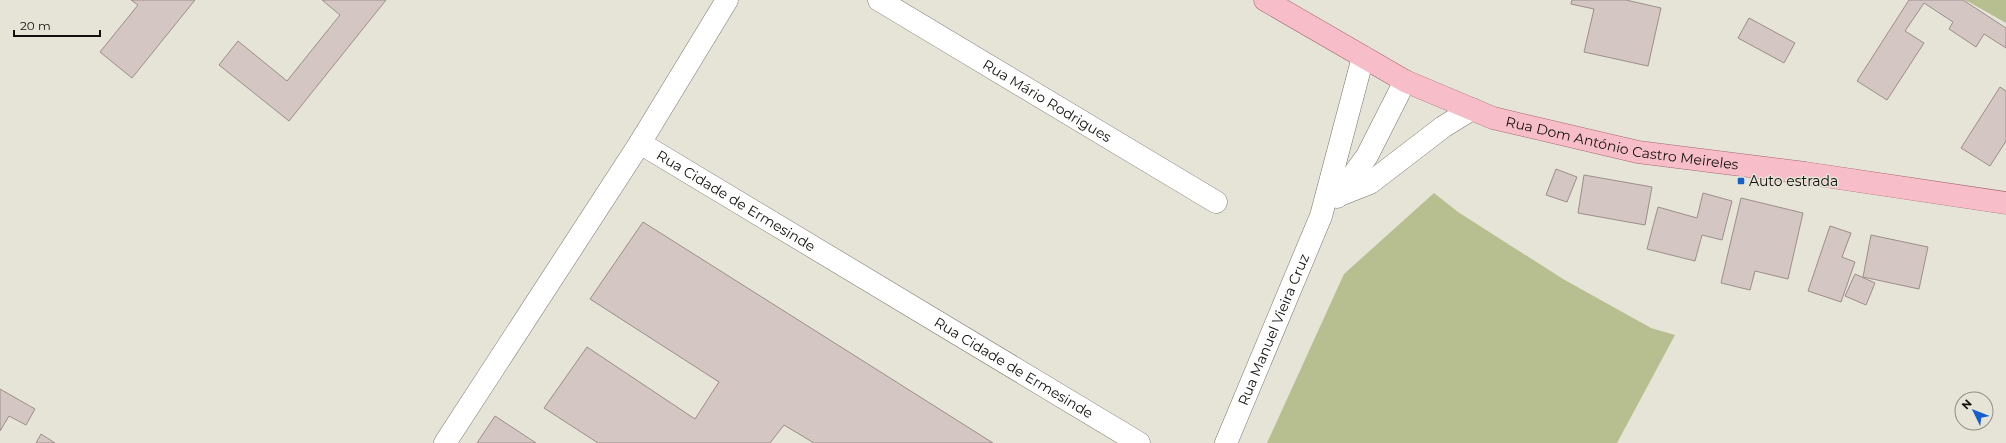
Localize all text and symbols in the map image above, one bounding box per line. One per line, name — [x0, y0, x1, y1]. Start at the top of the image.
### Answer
scale bar — [14, 12, 100, 38]
text: 20 m — [20, 18, 51, 33]
street label: Rua Mário Rodrigues — [979, 55, 1115, 146]
street label: Rua Dom António Castro Meireles — [1504, 112, 1740, 174]
street label: Rua Cidade de Ermesinde — [653, 146, 819, 255]
place label: Auto estrada — [1749, 172, 1838, 190]
marker: Auto estrada — [1736, 176, 1746, 186]
street label: Rua Manuel Vieira Cruz — [1234, 251, 1313, 408]
street label: Rua Cidade de Ermesinde — [931, 313, 1097, 422]
north arrow — [1954, 391, 1994, 431]
text: N — [1959, 396, 1975, 412]

